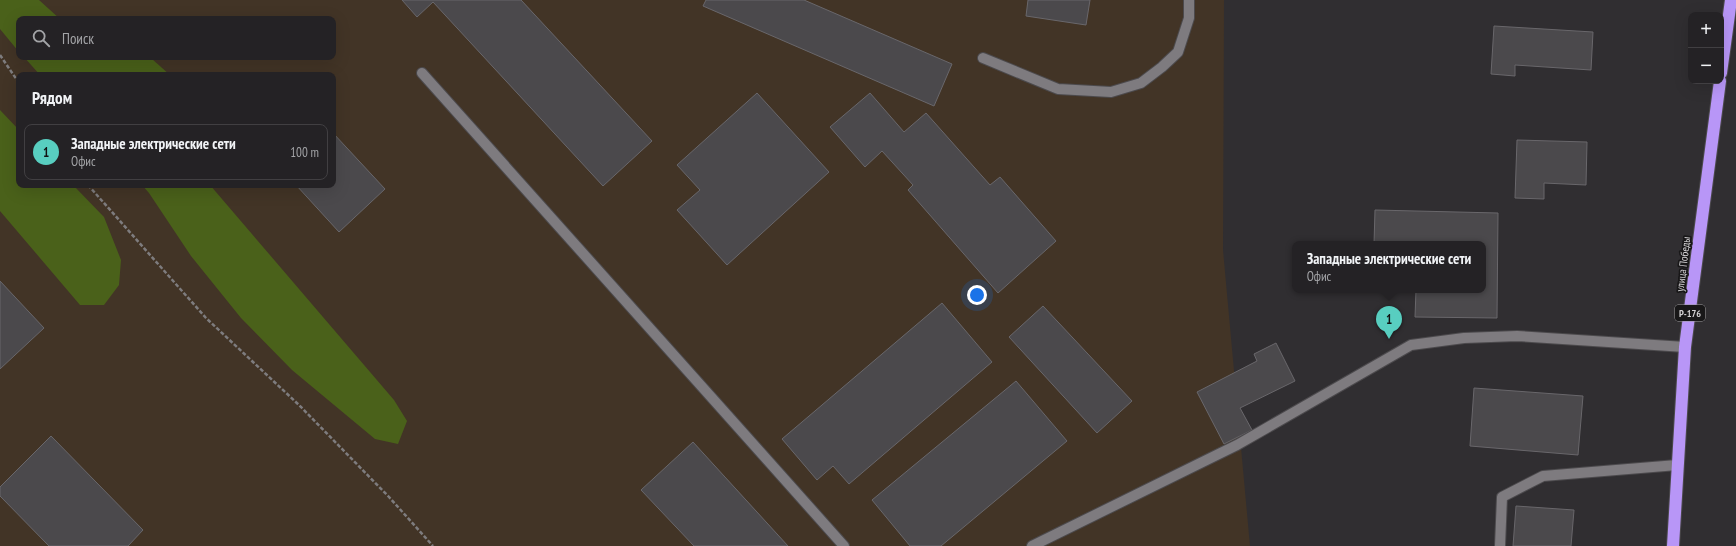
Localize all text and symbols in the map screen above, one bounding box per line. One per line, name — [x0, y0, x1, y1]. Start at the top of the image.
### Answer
map controls — [1688, 12, 1724, 84]
button: + — [1688, 12, 1724, 48]
search box — [16, 16, 336, 60]
icon: search — [30, 27, 52, 49]
text: Поиск — [62, 29, 94, 48]
button: − — [1688, 48, 1724, 84]
text: Рядом — [32, 87, 72, 109]
text: Западные электрические сети — [71, 134, 236, 153]
text: 1 — [43, 144, 49, 161]
text: 100 m — [290, 144, 319, 161]
text: Офис — [71, 153, 96, 170]
street label: улица Победы — [1673, 236, 1693, 292]
popup — [1292, 241, 1486, 293]
text: Западные электрические сети — [1307, 249, 1471, 268]
text: Офис — [1307, 268, 1331, 285]
your location — [967, 285, 987, 305]
road number: Р-176 — [1675, 305, 1705, 321]
pin: 1 — [1376, 306, 1402, 339]

